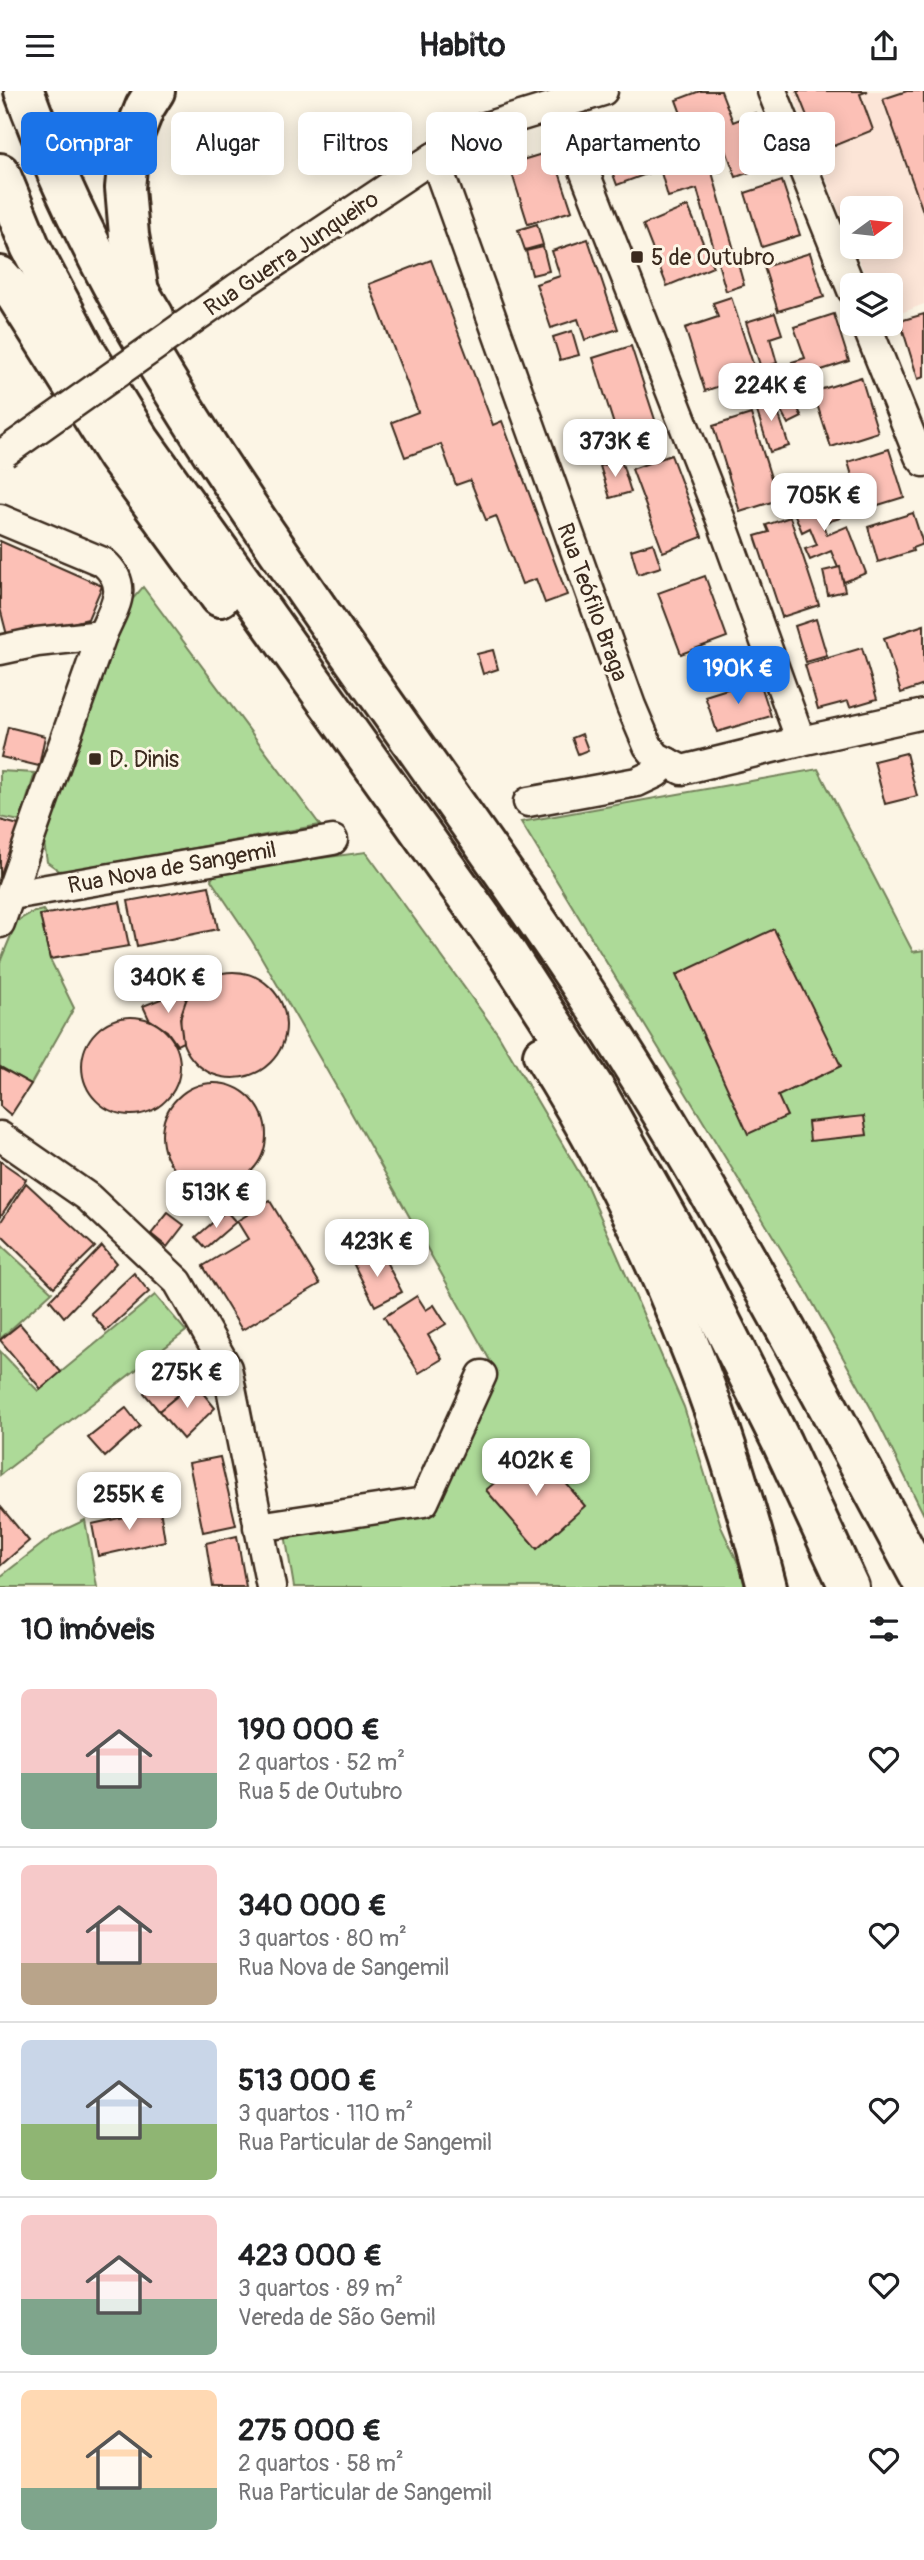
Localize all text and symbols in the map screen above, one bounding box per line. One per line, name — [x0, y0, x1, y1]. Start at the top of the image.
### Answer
text: Habito — [419, 26, 505, 66]
icon: menu — [21, 27, 59, 65]
icon: share — [865, 27, 903, 65]
chip: Comprar — [21, 112, 157, 175]
chip: Alugar — [171, 112, 284, 175]
chip: Filtros — [298, 112, 412, 175]
chip: Novo — [426, 112, 527, 175]
chip: Apartamento — [541, 112, 725, 175]
chip: Casa — [739, 112, 835, 175]
street label: Rua Guerra Junqueiro — [198, 184, 384, 323]
north arrow — [840, 196, 903, 259]
map controls — [840, 196, 903, 336]
place label: 5 de Outubro — [651, 243, 775, 272]
marker: 5 de Outubro — [629, 249, 645, 265]
button: layers — [840, 273, 903, 336]
pin: 224K € — [714, 363, 828, 423]
text: 224K € — [734, 371, 808, 400]
pin: 373K € — [558, 419, 672, 479]
text: 373K € — [579, 427, 651, 456]
pin: 705K € — [767, 473, 881, 533]
text: 705K € — [787, 481, 861, 510]
street label: Rua Teófilo Braga — [550, 519, 635, 685]
pin: 190K € — [681, 647, 795, 706]
text: 190K € — [703, 654, 773, 683]
place label: D. Dinis — [109, 745, 179, 774]
marker: D. Dinis — [87, 751, 103, 767]
street label: Rua Nova de Sangemil — [65, 835, 279, 900]
pin: 340K € — [111, 955, 225, 1015]
text: 340K € — [130, 963, 206, 992]
pin: 513K € — [159, 1171, 273, 1230]
text: 513K € — [182, 1178, 250, 1207]
pin: 423K € — [320, 1219, 434, 1279]
text: 423K € — [341, 1227, 413, 1256]
pin: 275K € — [130, 1351, 244, 1410]
text: 275K € — [151, 1358, 223, 1387]
pin: 402K € — [479, 1439, 593, 1498]
text: 402K € — [498, 1446, 574, 1475]
pin: 255K € — [72, 1473, 186, 1532]
text: 255K € — [93, 1480, 165, 1509]
icon: filters — [865, 1610, 903, 1648]
text: 10 imóveis — [21, 1611, 154, 1648]
text: 190 000 € — [238, 1711, 380, 1748]
icon: home — [77, 1717, 161, 1801]
icon: heart — [865, 1740, 903, 1778]
text: 2 quartos · 52 m² — [238, 1748, 405, 1777]
text: Rua 5 de Outubro — [238, 1777, 402, 1806]
text: 340 000 € — [238, 1887, 387, 1924]
icon: home — [77, 1893, 161, 1977]
icon: heart — [865, 1916, 903, 1954]
text: 3 quartos · 80 m² — [238, 1924, 407, 1953]
text: Rua Nova de Sangemil — [238, 1953, 449, 1982]
text: 513 000 € — [238, 2062, 377, 2099]
icon: home — [77, 2068, 161, 2152]
icon: heart — [865, 2091, 903, 2129]
text: 3 quartos · 110 m² — [238, 2099, 413, 2128]
text: Rua Particular de Sangemil — [238, 2128, 492, 2157]
text: 423 000 € — [238, 2237, 382, 2274]
icon: home — [77, 2243, 161, 2327]
icon: heart — [865, 2266, 903, 2304]
text: 3 quartos · 89 m² — [238, 2274, 403, 2303]
text: Vereda de São Gemil — [238, 2303, 436, 2332]
text: 275 000 € — [238, 2412, 381, 2449]
icon: home — [77, 2418, 161, 2502]
icon: heart — [865, 2441, 903, 2479]
text: 2 quartos · 58 m² — [238, 2449, 404, 2478]
text: Rua Particular de Sangemil — [238, 2478, 492, 2507]

